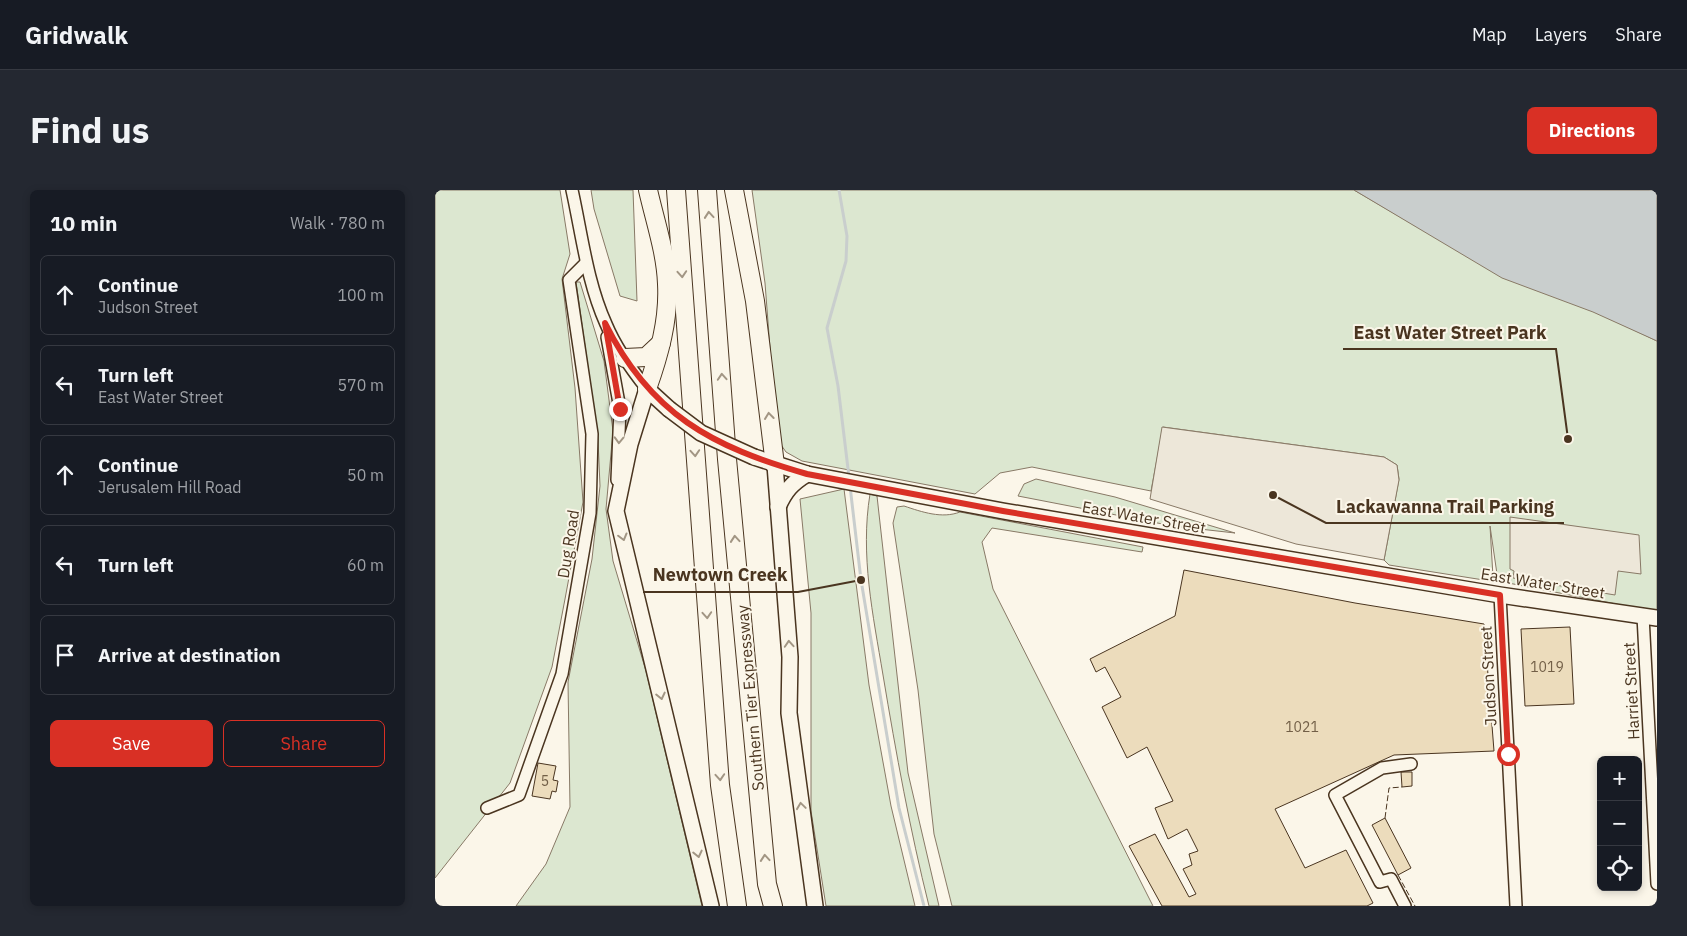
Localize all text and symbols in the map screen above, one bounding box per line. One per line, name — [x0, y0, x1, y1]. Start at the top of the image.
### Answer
text: Gridwalk — [25, 19, 128, 51]
text: Map — [1472, 23, 1507, 46]
text: Layers — [1535, 23, 1587, 46]
text: Share — [1615, 23, 1662, 46]
text: Find us — [30, 107, 149, 153]
button: Directions — [1527, 107, 1657, 154]
text: 10 min — [50, 209, 117, 237]
one-way arrow — [704, 211, 715, 219]
text: Walk · 780 m — [290, 213, 385, 233]
one-way arrow — [677, 270, 688, 278]
text: Continue — [98, 273, 178, 297]
icon: ahead — [51, 281, 79, 309]
text: 100 m — [337, 285, 384, 305]
text: Judson Street — [98, 297, 198, 317]
callout: East Water Street Park — [1343, 316, 1556, 349]
text: East Water Street Park — [1354, 321, 1547, 344]
text: Turn left — [98, 363, 174, 387]
icon: left — [51, 371, 79, 399]
one-way arrow — [716, 373, 727, 381]
text: 570 m — [337, 375, 384, 395]
text: East Water Street — [98, 387, 223, 407]
route end — [609, 398, 632, 421]
one-way arrow — [764, 412, 775, 420]
one-way arrow — [614, 437, 624, 445]
one-way arrow — [689, 449, 700, 457]
text: Continue — [98, 453, 178, 477]
icon: ahead — [51, 461, 79, 489]
text: 50 m — [347, 465, 384, 485]
text: Jerusalem Hill Road — [98, 477, 242, 497]
callout: Lackawanna Trail Parking — [1326, 490, 1564, 523]
text: Lackawanna Trail Parking — [1336, 495, 1554, 518]
street label: East Water Street — [1080, 496, 1208, 538]
street label: Dug Road — [553, 508, 583, 580]
one-way arrow — [618, 533, 628, 541]
one-way arrow — [730, 535, 741, 543]
icon: left — [51, 551, 79, 579]
text: Turn left — [98, 553, 174, 577]
text: 60 m — [347, 555, 384, 575]
callout: Newtown Creek — [643, 559, 798, 592]
text: Newtown Creek — [653, 563, 788, 586]
street label: East Water Street — [1479, 563, 1607, 603]
street label: Southern Tier Expressway — [732, 604, 768, 792]
one-way arrow — [701, 611, 712, 619]
street label: Judson Street — [1475, 626, 1501, 726]
one-way arrow — [784, 640, 795, 648]
icon: arrive — [51, 641, 79, 669]
street label: Harriet Street — [1618, 642, 1644, 740]
text: Arrive at destination — [98, 643, 281, 667]
house number: 1019 — [1530, 658, 1564, 676]
one-way arrow — [655, 691, 666, 700]
house number: 1021 — [1285, 718, 1319, 736]
button: Save — [50, 720, 213, 767]
button: Share — [223, 720, 385, 767]
route start — [1497, 743, 1520, 766]
map controls — [1597, 756, 1642, 891]
button: + — [1597, 756, 1642, 801]
house number: 5 — [541, 772, 549, 790]
one-way arrow — [714, 773, 725, 781]
one-way arrow — [797, 801, 807, 810]
button: − — [1597, 801, 1642, 846]
button: locate — [1597, 846, 1642, 891]
one-way arrow — [692, 849, 703, 858]
one-way arrow — [760, 854, 771, 862]

